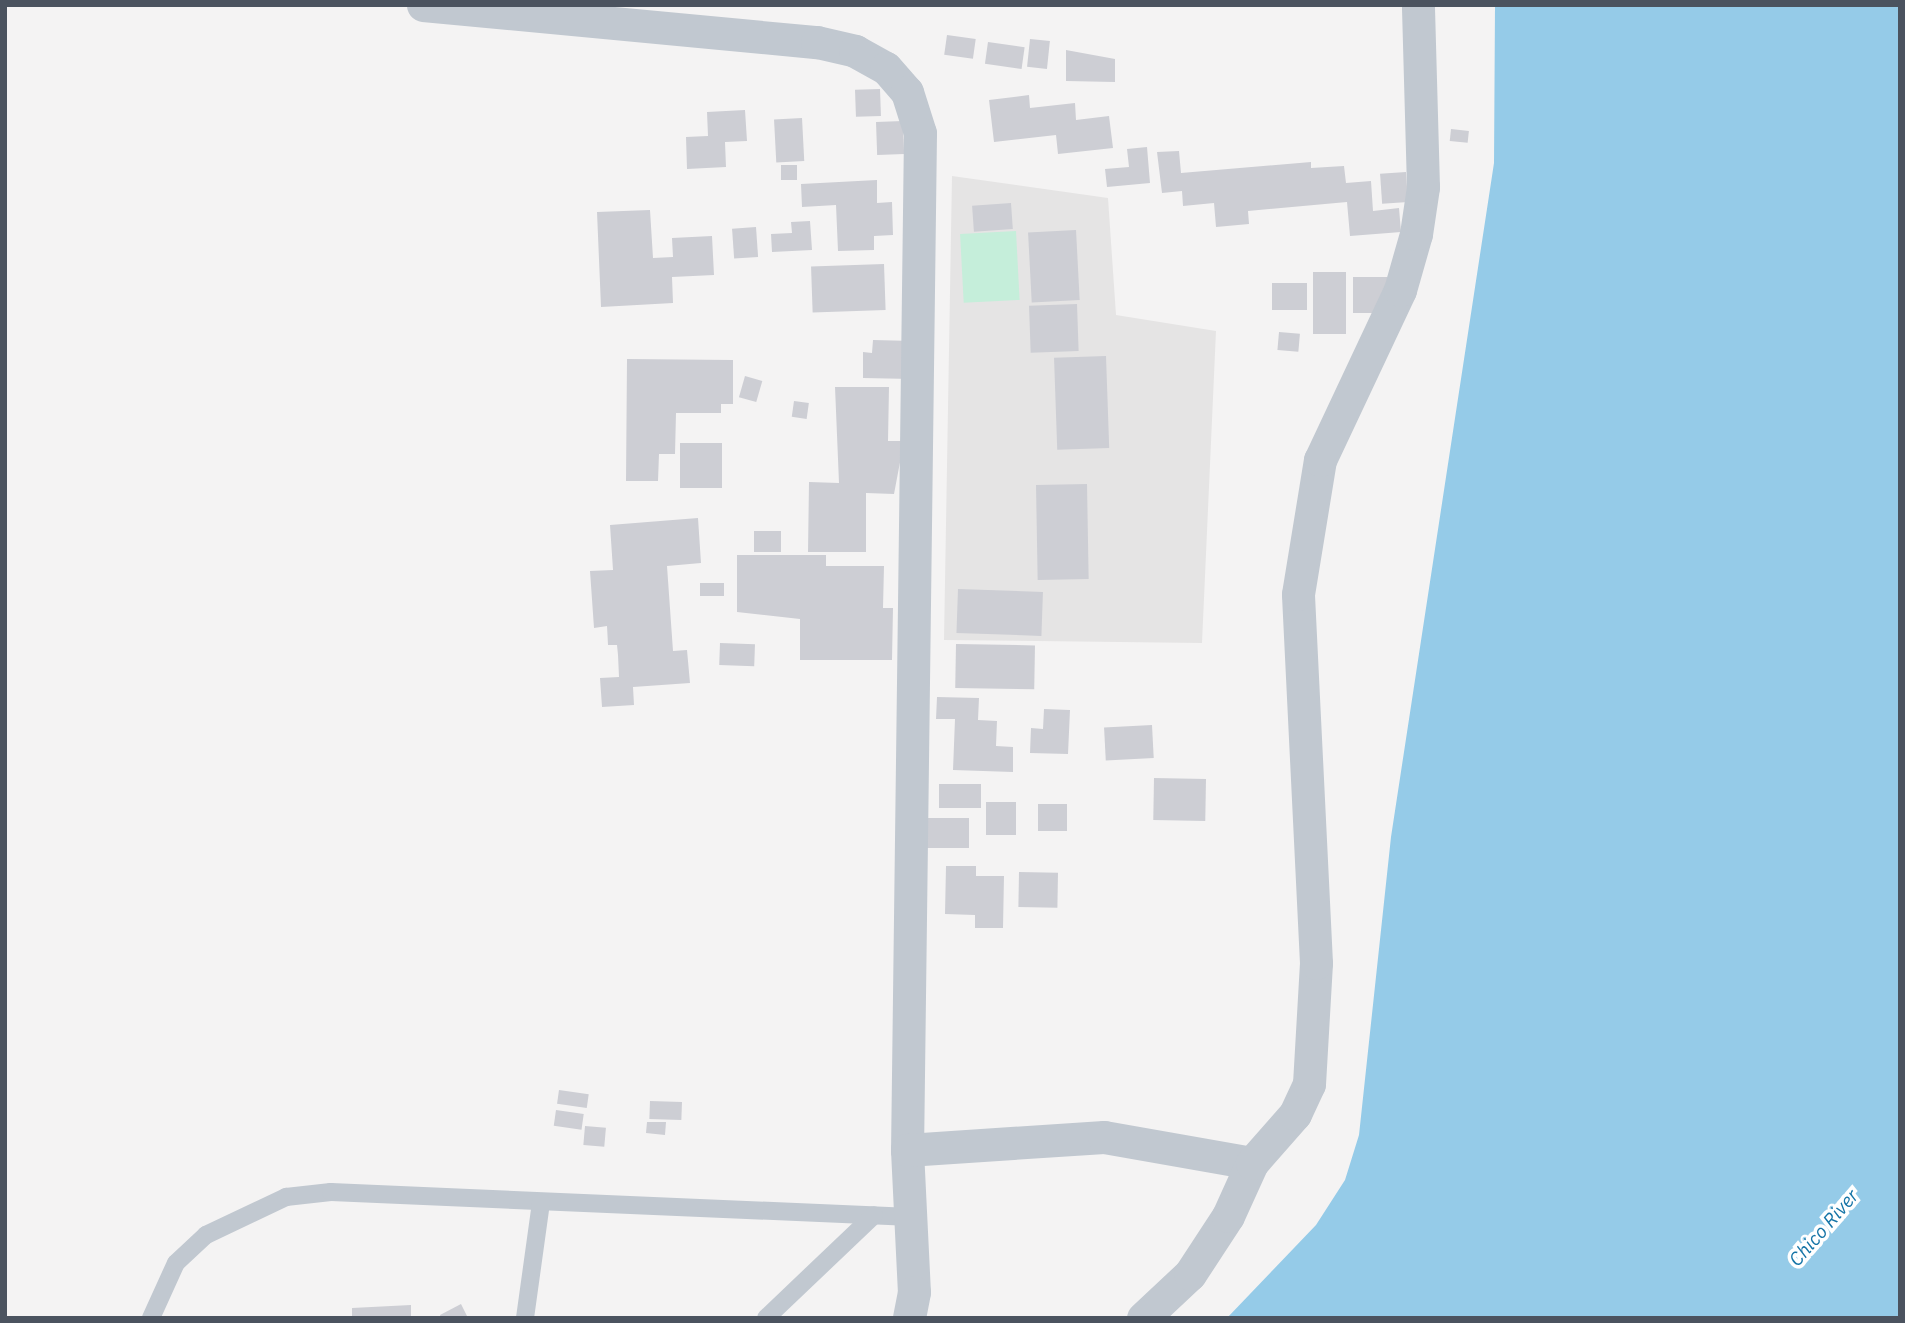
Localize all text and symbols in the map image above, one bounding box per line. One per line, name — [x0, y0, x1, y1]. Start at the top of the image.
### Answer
water label: Chico River — [1785, 1185, 1863, 1271]

